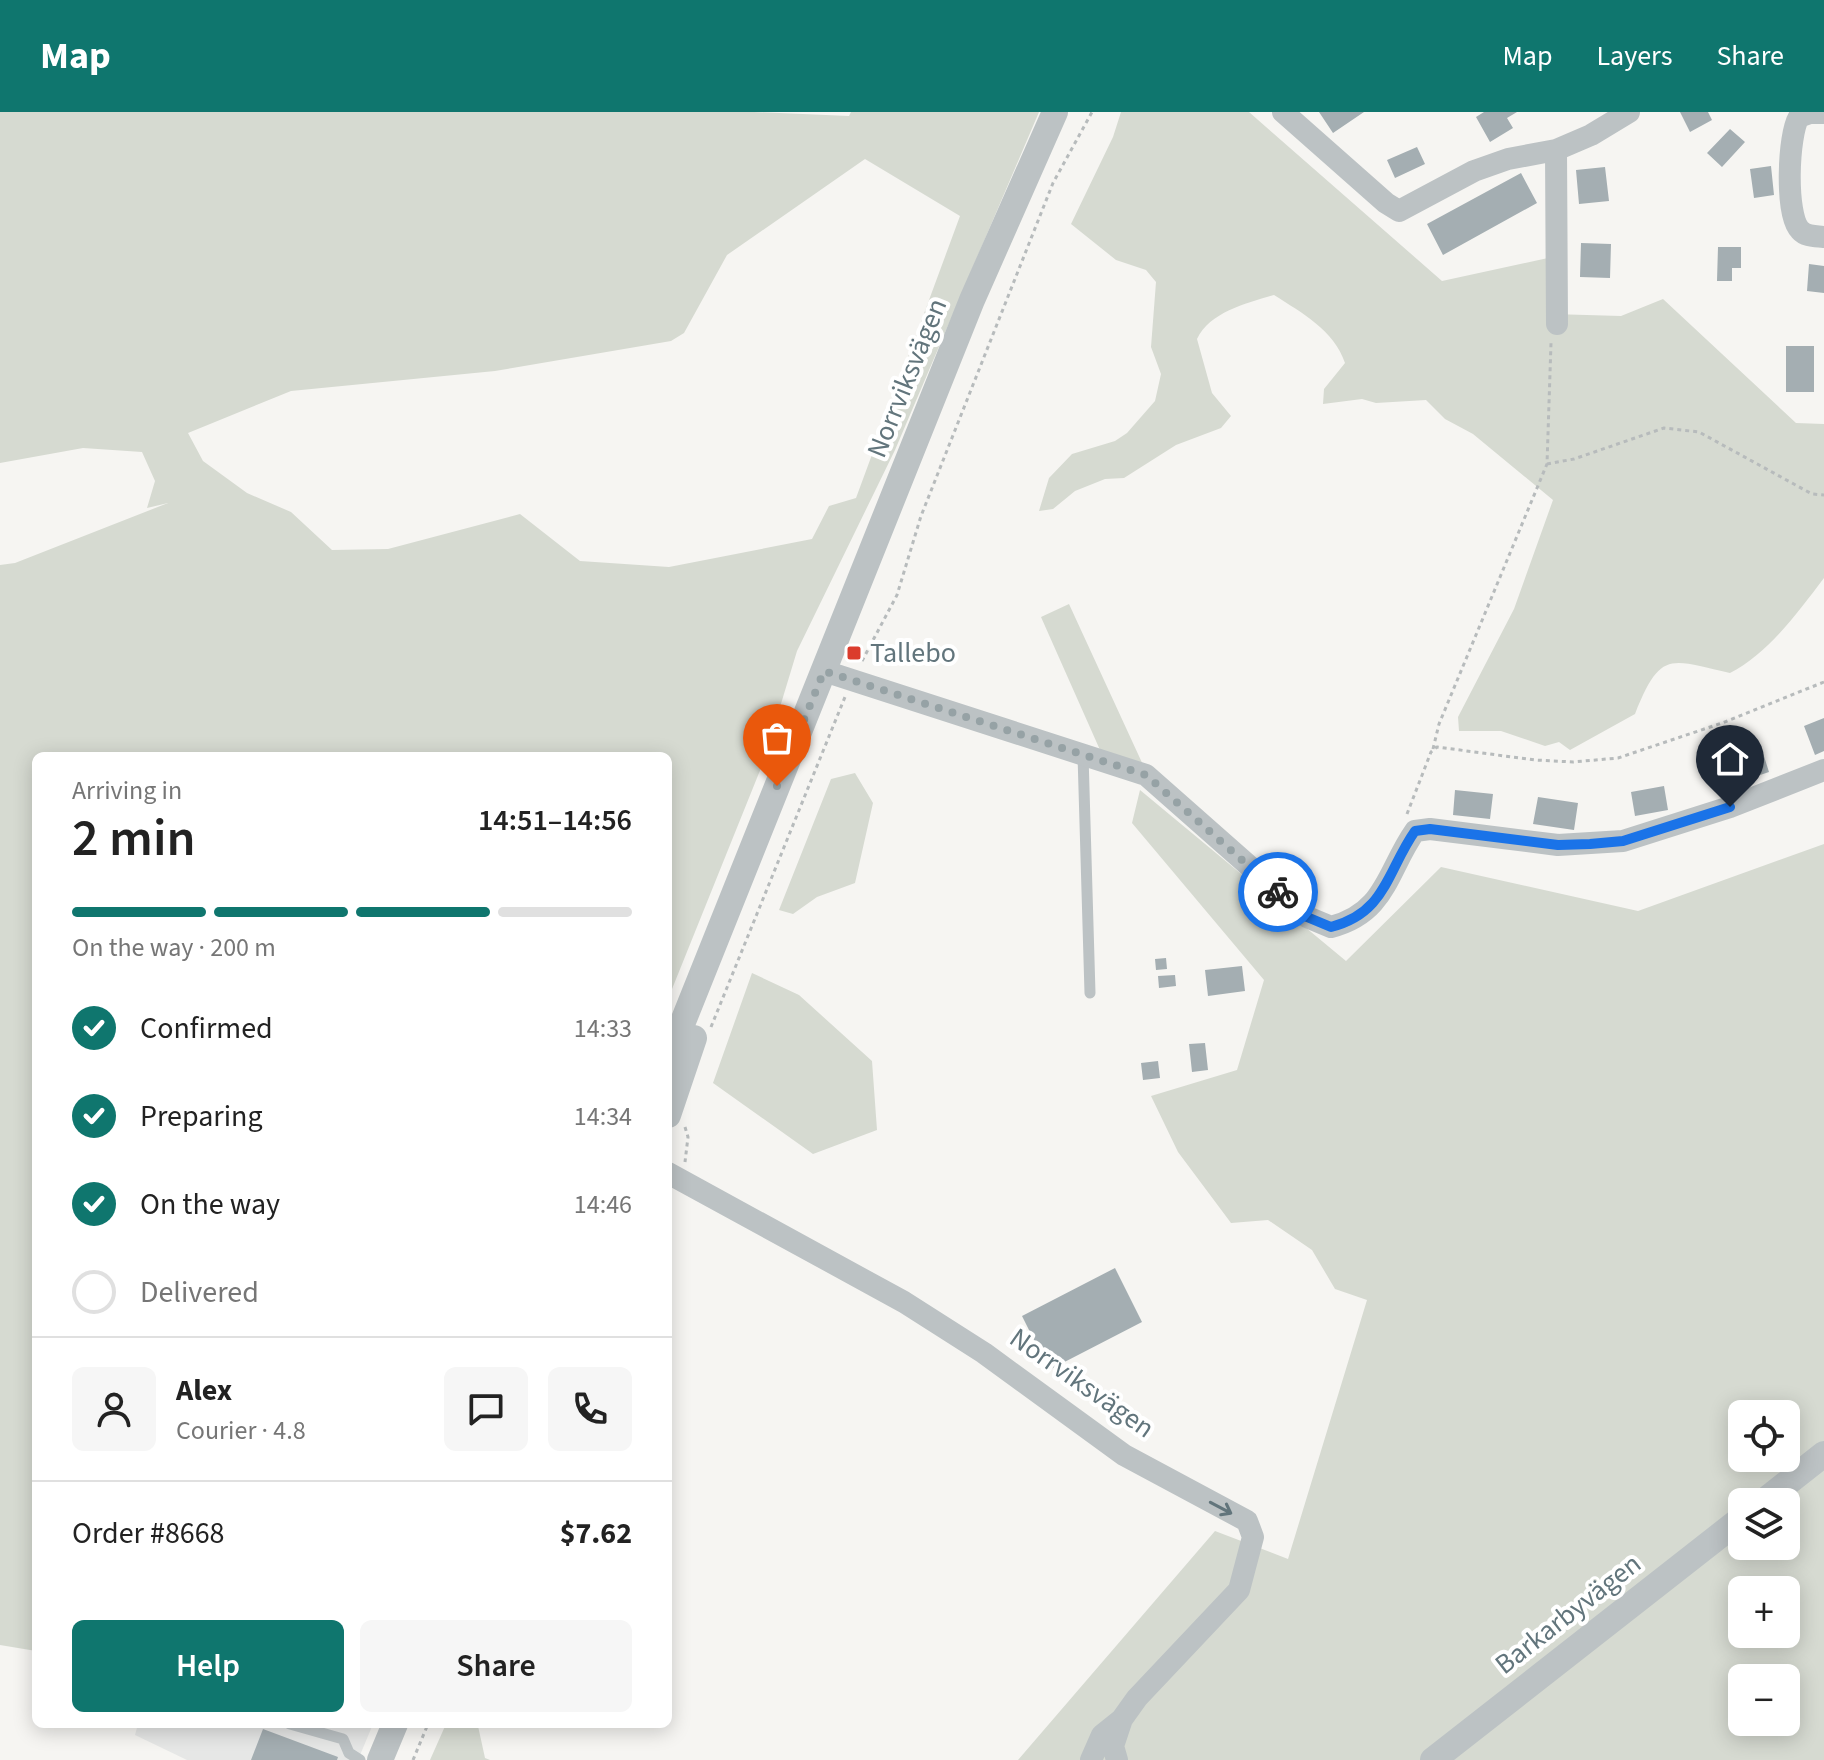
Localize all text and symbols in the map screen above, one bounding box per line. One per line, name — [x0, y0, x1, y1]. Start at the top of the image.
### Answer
text: Map — [40, 29, 111, 83]
text: Map — [1502, 36, 1552, 76]
text: Layers — [1596, 36, 1672, 76]
text: Share — [1716, 36, 1784, 76]
street label: Norrviksvägen — [857, 292, 957, 464]
place label: Tallebo — [870, 633, 956, 673]
marker: Tallebo — [845, 644, 863, 662]
pin — [743, 704, 811, 786]
icon: bag — [755, 716, 799, 760]
pin — [1696, 725, 1764, 807]
icon: home — [1708, 737, 1752, 781]
text: Arriving in — [72, 772, 182, 809]
text: 14:51–14:56 — [478, 799, 632, 842]
text: 2 min — [72, 802, 196, 876]
courier — [1238, 852, 1318, 932]
icon: bike — [1256, 870, 1300, 914]
text: On the way · 200 m — [72, 929, 276, 966]
icon: check — [72, 1006, 116, 1050]
text: Confirmed — [140, 1007, 273, 1050]
text: 14:33 — [574, 1010, 632, 1047]
icon: check — [72, 1094, 116, 1138]
text: Preparing — [140, 1095, 263, 1138]
text: 14:34 — [574, 1098, 632, 1135]
icon: check — [72, 1182, 116, 1226]
text: On the way — [140, 1183, 280, 1226]
text: 14:46 — [574, 1186, 632, 1223]
text: Delivered — [140, 1271, 259, 1314]
street label: Norrviksvägen — [1001, 1318, 1163, 1448]
button: person — [72, 1367, 156, 1451]
button: chat — [444, 1367, 528, 1451]
button: phone — [548, 1367, 632, 1451]
text: Alex — [176, 1369, 232, 1412]
map controls — [1728, 1400, 1800, 1736]
button: locate — [1728, 1400, 1800, 1472]
text: Courier · 4.8 — [176, 1412, 306, 1449]
button: layers — [1728, 1488, 1800, 1560]
one-way arrow — [1208, 1500, 1232, 1516]
text: Order #8668 — [72, 1512, 225, 1555]
text: $7.62 — [560, 1512, 632, 1555]
street label: Barkarbyvägen — [1486, 1544, 1650, 1684]
button: + — [1728, 1576, 1800, 1648]
button: Help — [72, 1620, 344, 1712]
button: Share — [360, 1620, 632, 1712]
button: − — [1728, 1664, 1800, 1736]

